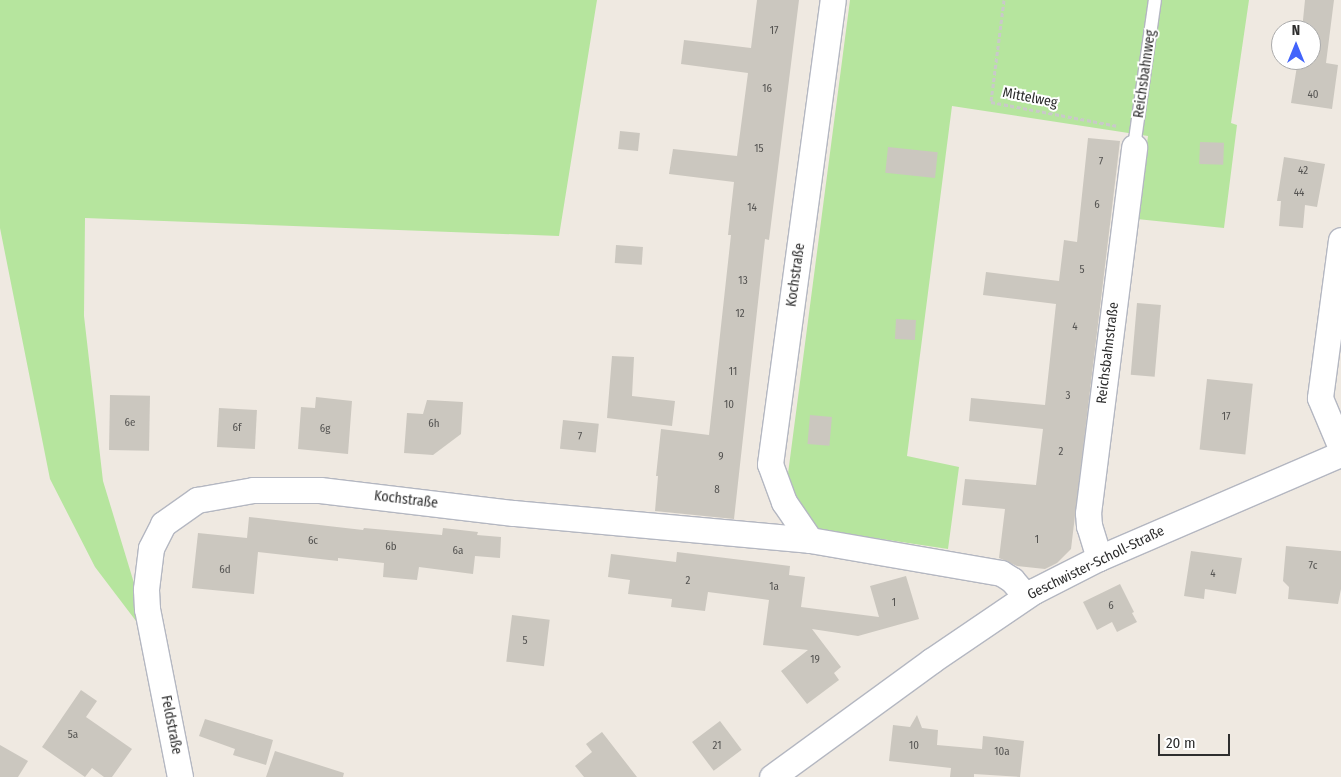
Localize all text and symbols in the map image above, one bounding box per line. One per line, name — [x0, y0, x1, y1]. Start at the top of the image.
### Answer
north arrow — [1271, 20, 1321, 70]
text: N — [1292, 22, 1300, 39]
house number: 17 — [770, 24, 778, 38]
street label: Reichsbahnweg — [1131, 29, 1159, 119]
house number: 16 — [762, 82, 772, 96]
street label: Mittelweg — [1001, 84, 1059, 112]
house number: 40 — [1307, 88, 1319, 102]
house number: 15 — [754, 142, 764, 156]
house number: 7 — [1099, 155, 1103, 169]
house number: 42 — [1298, 164, 1308, 178]
house number: 44 — [1294, 186, 1304, 200]
house number: 6 — [1094, 198, 1100, 212]
house number: 14 — [747, 201, 757, 215]
street label: Kochstraße — [783, 242, 809, 308]
house number: 5 — [1079, 263, 1085, 277]
house number: 13 — [738, 274, 748, 288]
street label: Reichsbahnstraße — [1093, 301, 1123, 405]
house number: 12 — [735, 307, 745, 321]
house number: 4 — [1072, 320, 1078, 334]
house number: 11 — [729, 365, 737, 379]
house number: 3 — [1066, 389, 1070, 403]
house number: 10 — [724, 398, 734, 412]
house number: 17 — [1222, 410, 1230, 424]
house number: 6e — [125, 416, 135, 430]
house number: 6h — [428, 417, 440, 431]
house number: 6f — [233, 421, 241, 435]
house number: 6g — [320, 422, 330, 436]
house number: 7 — [578, 430, 582, 444]
house number: 2 — [1059, 445, 1063, 459]
house number: 9 — [718, 450, 724, 464]
house number: 8 — [714, 483, 720, 497]
street label: Kochstraße — [373, 488, 439, 512]
street label: Geschwister-Scholl-Straße — [1025, 523, 1167, 603]
house number: 1 — [1035, 533, 1039, 547]
house number: 6c — [308, 534, 318, 548]
house number: 6b — [385, 540, 397, 554]
house number: 6a — [453, 544, 463, 558]
house number: 7c — [1309, 559, 1317, 573]
house number: 6d — [219, 563, 231, 577]
house number: 4 — [1210, 567, 1216, 581]
house number: 2 — [686, 574, 690, 588]
house number: 1a — [769, 580, 779, 594]
house number: 1 — [892, 596, 896, 610]
house number: 6 — [1108, 599, 1114, 613]
house number: 5 — [522, 634, 528, 648]
house number: 19 — [810, 653, 820, 667]
street label: Feldstraße — [157, 694, 185, 756]
scale bar — [1161, 724, 1234, 756]
house number: 5a — [68, 728, 78, 742]
text: 20 m — [1166, 734, 1196, 752]
house number: 21 — [713, 739, 721, 753]
house number: 10 — [909, 739, 919, 753]
house number: 10a — [994, 745, 1010, 759]

